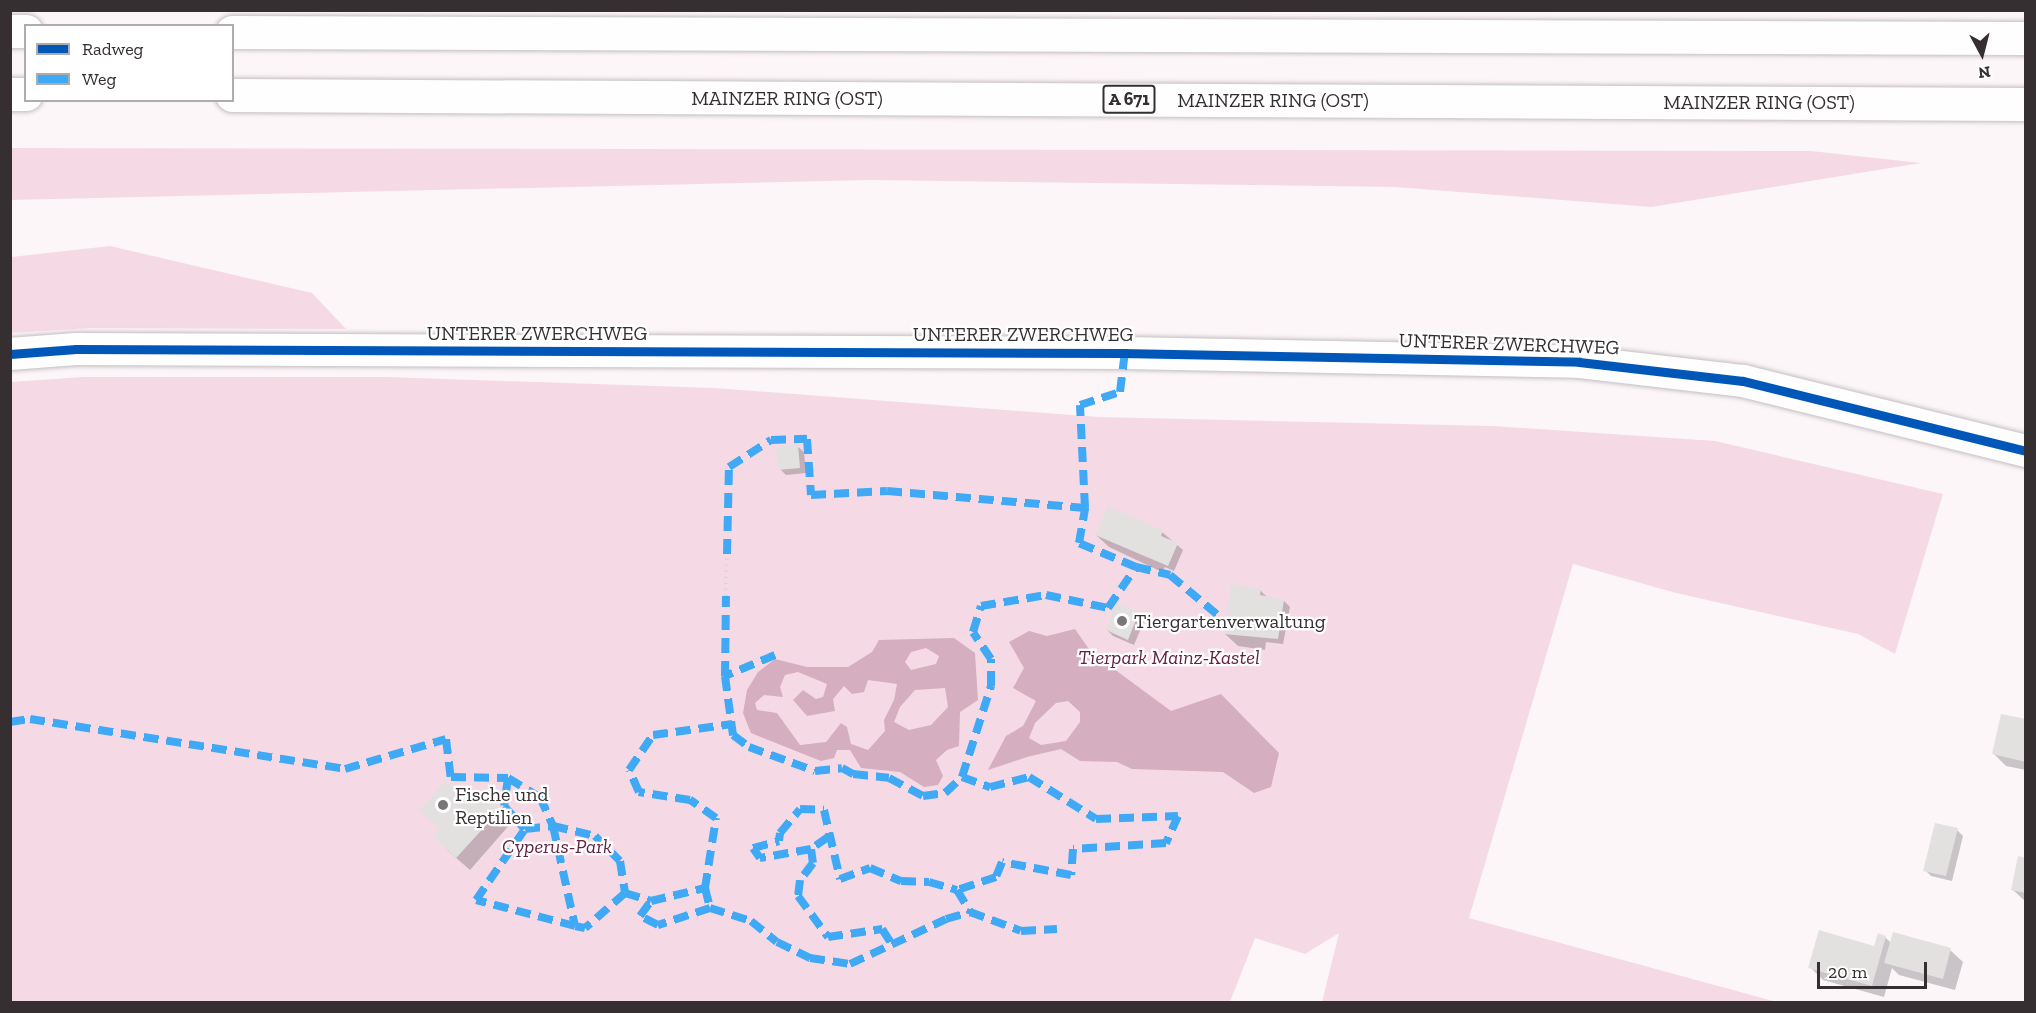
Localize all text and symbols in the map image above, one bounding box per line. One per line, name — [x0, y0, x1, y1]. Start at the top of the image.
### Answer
legend — [24, 24, 234, 102]
north arrow — [1952, 24, 2012, 84]
text: Radweg — [82, 38, 143, 60]
text: N — [1977, 62, 1991, 83]
text: Weg — [82, 68, 116, 90]
road number: A 671 — [1102, 84, 1156, 114]
street label: MAINZER RING (OST) — [691, 86, 883, 110]
street label: MAINZER RING (OST) — [1177, 88, 1369, 112]
street label: MAINZER RING (OST) — [1663, 90, 1855, 114]
street label: UNTERER ZWERCHWEG — [427, 321, 647, 345]
street label: UNTERER ZWERCHWEG — [913, 322, 1133, 346]
street label: UNTERER ZWERCHWEG — [1398, 328, 1620, 360]
place label: Tiergartenverwaltung — [1134, 609, 1326, 633]
marker: Tiergartenverwaltung — [1115, 614, 1129, 628]
park label: Tierpark Mainz-Kastel — [1078, 645, 1260, 669]
place label: Fische und Reptilien — [455, 782, 549, 829]
marker: Fische und Reptilien — [436, 798, 450, 812]
park label: Cyperus-Park — [502, 834, 612, 858]
scale bar — [1820, 950, 1930, 988]
text: 20 m — [1828, 961, 1867, 983]

